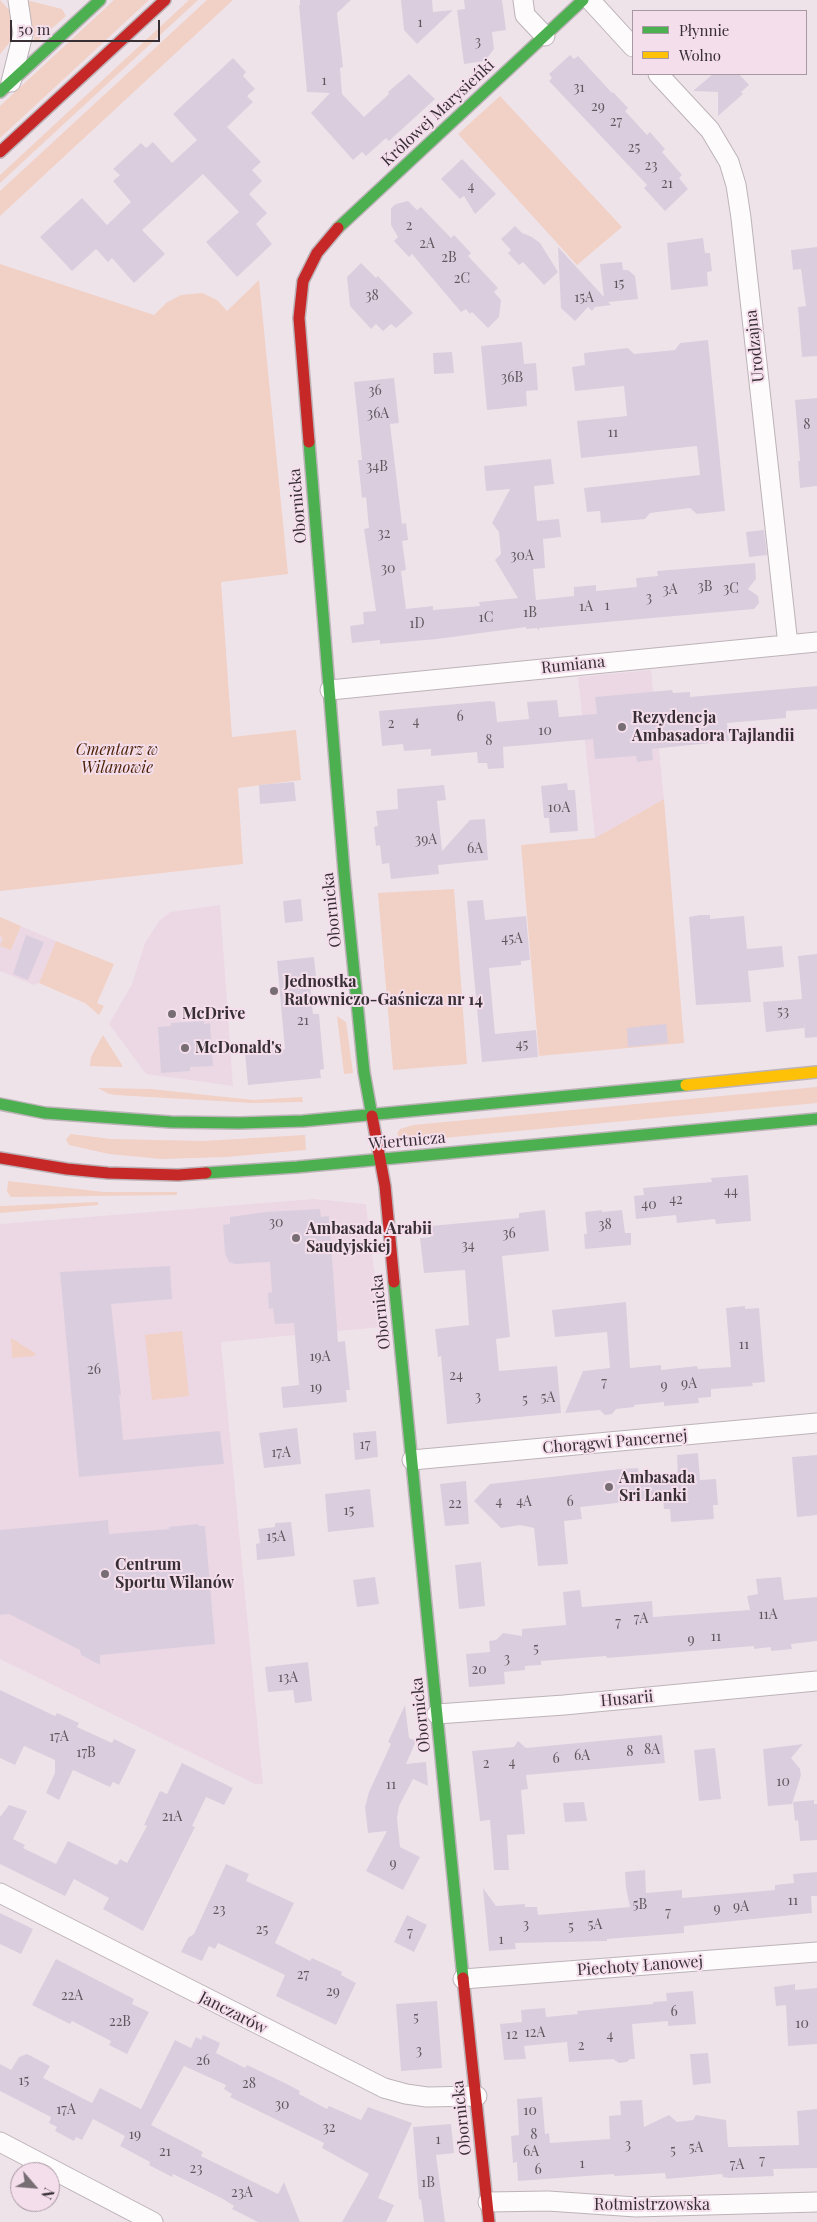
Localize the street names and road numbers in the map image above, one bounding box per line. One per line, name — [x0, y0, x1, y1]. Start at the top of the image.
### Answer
street label: Królowej Marysieńki — [378, 56, 498, 170]
street label: Urodzajna — [742, 309, 768, 383]
street label: Obornicka — [285, 468, 311, 544]
street label: Rumiana — [540, 652, 606, 678]
street label: Obornicka — [319, 872, 345, 948]
street label: Wiertnicza — [368, 1128, 446, 1154]
street label: Obornicka — [368, 1274, 394, 1350]
street label: Chorągwi Pancernej — [542, 1426, 688, 1458]
street label: Obornicka — [408, 1677, 434, 1753]
street label: Husarii — [600, 1687, 654, 1711]
street label: Piechoty Łanowej — [577, 1952, 703, 1980]
street label: Janczarów — [196, 1988, 270, 2038]
street label: Obornicka — [449, 2080, 475, 2156]
street label: Rotmistrzowska — [594, 2195, 710, 2215]

